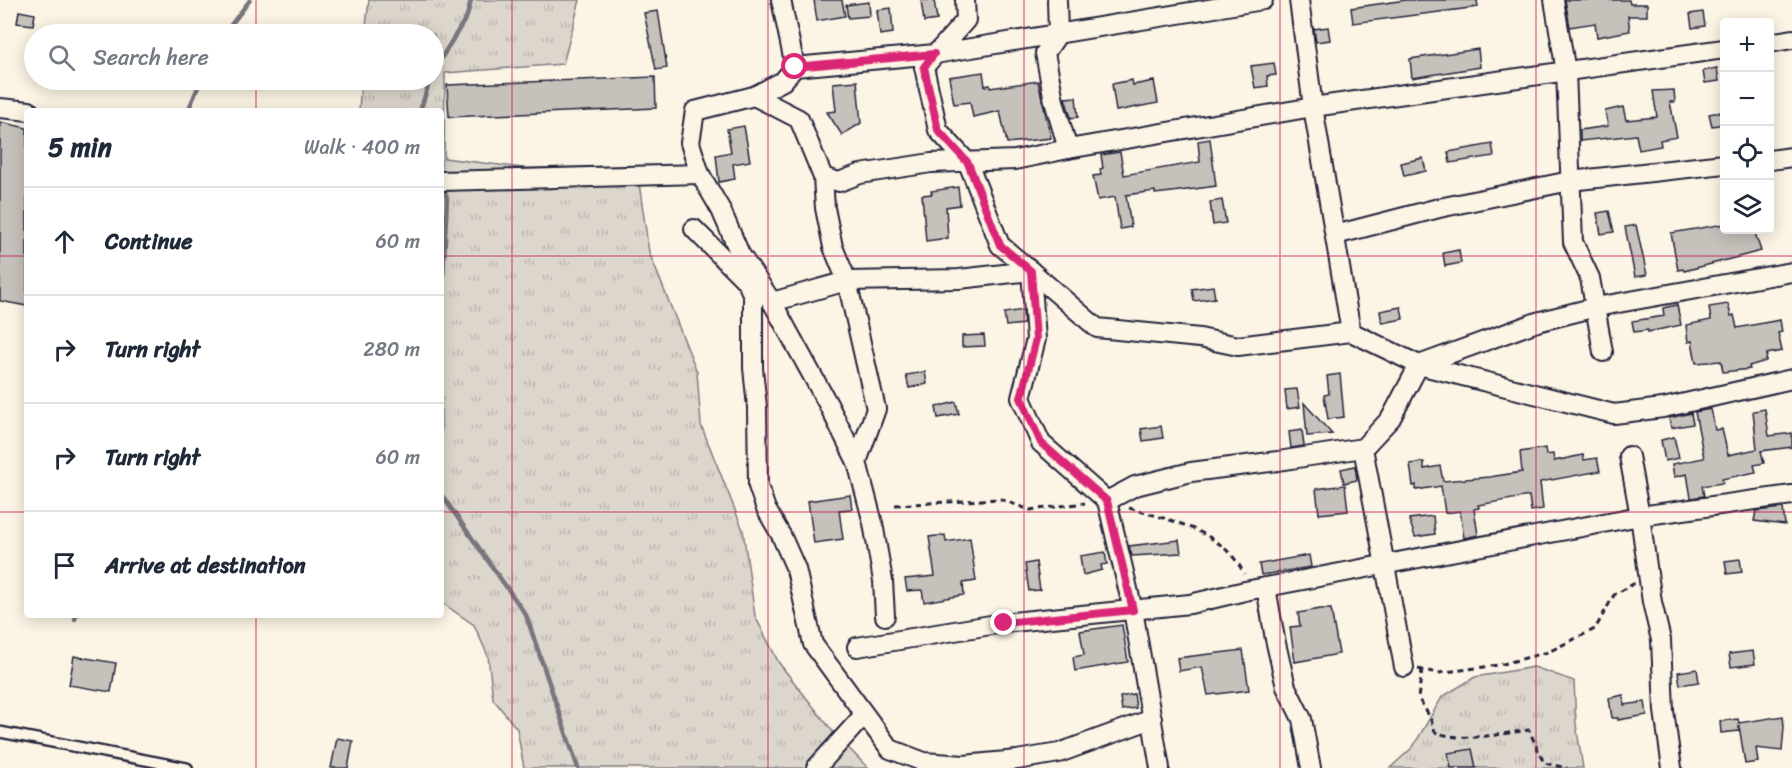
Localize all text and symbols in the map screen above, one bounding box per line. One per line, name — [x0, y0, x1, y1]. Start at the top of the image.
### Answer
map controls — [1720, 18, 1774, 234]
button: + — [1720, 18, 1774, 72]
search box — [24, 24, 444, 90]
text: Search here — [93, 38, 209, 77]
icon: search — [45, 41, 78, 74]
route start — [781, 53, 807, 79]
button: − — [1720, 72, 1774, 126]
text: 5 min — [48, 124, 112, 170]
button: locate — [1720, 126, 1774, 180]
text: Walk · 400 m — [304, 130, 420, 165]
button: layers — [1720, 180, 1774, 234]
text: Continue — [105, 222, 193, 261]
text: 60 m — [375, 224, 420, 259]
icon: ahead — [48, 225, 81, 258]
text: Turn right — [105, 330, 200, 369]
text: 280 m — [363, 332, 420, 367]
icon: right — [48, 333, 81, 366]
text: Turn right — [105, 438, 200, 477]
text: 60 m — [375, 440, 420, 475]
icon: right — [48, 441, 81, 474]
text: Arrive at destination — [105, 546, 306, 585]
icon: arrive — [48, 549, 81, 582]
route end — [990, 609, 1016, 635]

